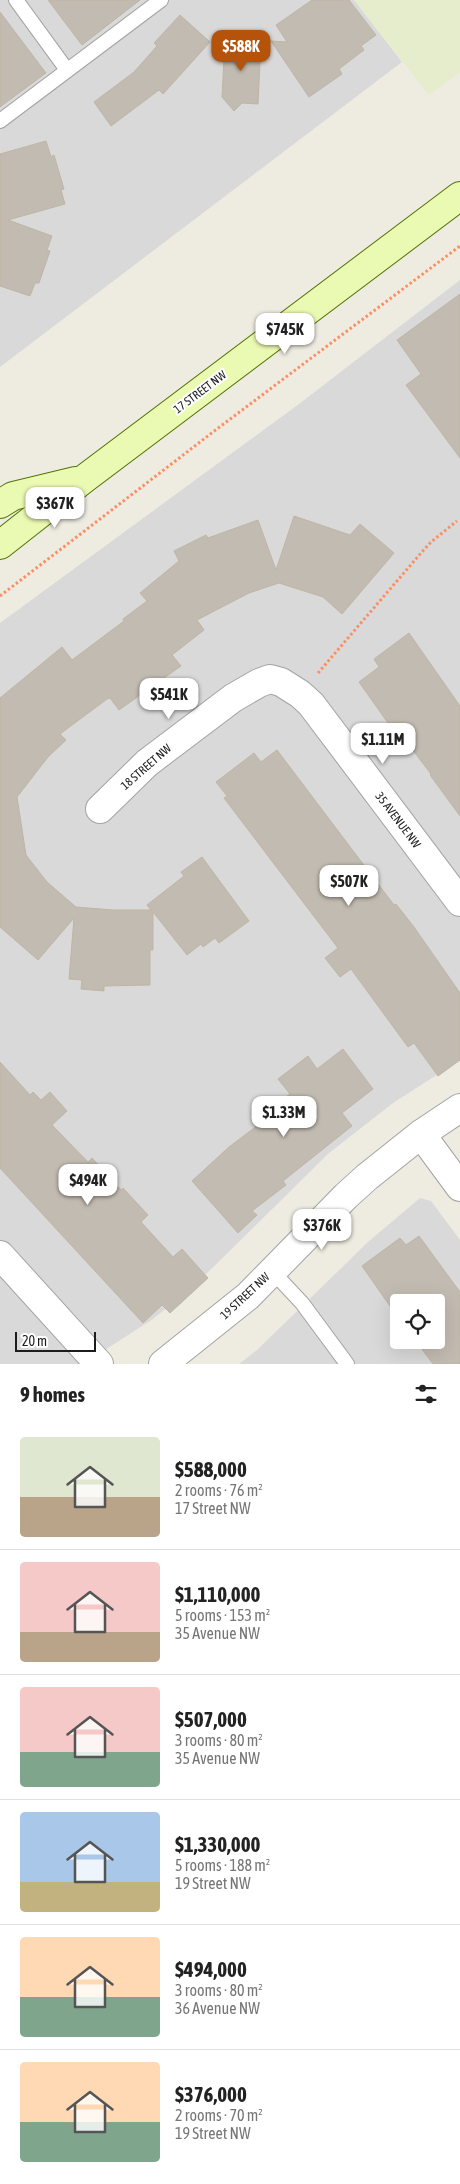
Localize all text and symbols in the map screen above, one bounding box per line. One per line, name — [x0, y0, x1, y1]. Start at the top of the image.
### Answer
pin: $588K — [206, 30, 276, 72]
text: $588K — [222, 37, 260, 55]
pin: $745K — [250, 312, 320, 355]
text: $745K — [266, 320, 304, 338]
street label: 17 STREET NW — [171, 368, 229, 416]
pin: $367K — [20, 486, 90, 529]
text: $367K — [36, 494, 74, 512]
pin: $541K — [134, 678, 204, 720]
text: $541K — [150, 685, 188, 703]
pin: $1.11M — [342, 722, 424, 765]
text: $1.11M — [362, 730, 404, 748]
street label: 18 STREET NW — [118, 741, 174, 793]
street label: 35 AVENUE NW — [372, 789, 424, 851]
pin: $507K — [314, 864, 384, 907]
text: $507K — [330, 872, 368, 890]
pin: $1.33M — [243, 1096, 325, 1138]
text: $1.33M — [263, 1103, 305, 1121]
pin: $494K — [53, 1164, 123, 1206]
text: $494K — [69, 1171, 107, 1189]
pin: $376K — [287, 1208, 357, 1251]
text: $376K — [303, 1216, 341, 1234]
street label: 19 STREET NW — [217, 1269, 273, 1322]
map controls — [390, 1294, 445, 1349]
button: locate — [390, 1294, 445, 1349]
scale bar — [15, 1329, 96, 1352]
text: 20 m — [22, 1333, 47, 1349]
icon: filters — [412, 1380, 440, 1408]
text: 9 homes — [20, 1382, 85, 1406]
icon: home — [60, 1457, 120, 1517]
text: $588,000 — [175, 1457, 247, 1481]
text: 2 rooms · 76 m² — [175, 1481, 263, 1499]
text: 17 Street NW — [175, 1499, 251, 1517]
icon: home — [60, 1582, 120, 1642]
text: $1,110,000 — [175, 1582, 260, 1606]
text: 5 rooms · 153 m² — [175, 1606, 270, 1624]
text: 35 Avenue NW — [175, 1624, 260, 1642]
icon: home — [60, 1707, 120, 1767]
text: $507,000 — [175, 1707, 247, 1731]
text: 3 rooms · 80 m² — [175, 1731, 263, 1749]
text: 35 Avenue NW — [175, 1749, 260, 1767]
icon: home — [60, 1832, 120, 1892]
text: $1,330,000 — [175, 1832, 260, 1856]
text: 5 rooms · 188 m² — [175, 1856, 270, 1874]
text: 19 Street NW — [175, 1874, 251, 1892]
icon: home — [60, 1957, 120, 2017]
text: $494,000 — [175, 1957, 247, 1981]
text: 3 rooms · 80 m² — [175, 1981, 263, 1999]
text: 36 Avenue NW — [175, 1999, 260, 2017]
icon: home — [60, 2082, 120, 2142]
text: $376,000 — [175, 2082, 247, 2106]
text: 2 rooms · 70 m² — [175, 2106, 263, 2124]
text: 19 Street NW — [175, 2124, 251, 2142]

